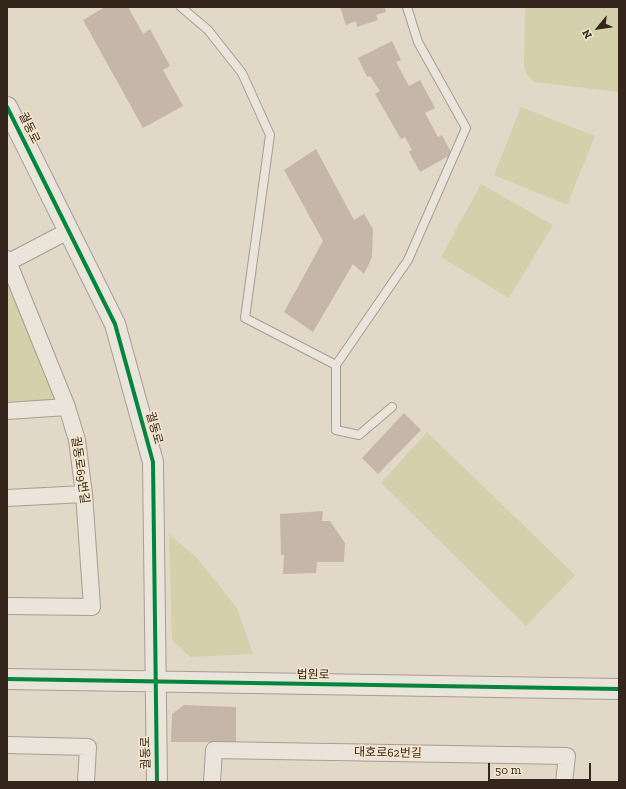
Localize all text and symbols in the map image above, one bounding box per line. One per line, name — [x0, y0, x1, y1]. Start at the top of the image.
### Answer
north arrow — [578, 8, 618, 48]
text: N — [579, 27, 595, 41]
street label: 궐동로 — [15, 110, 43, 146]
street label: 궐동로 — [143, 410, 165, 446]
street label: 궐동로69번길 — [68, 435, 92, 505]
street label: 법원로 — [296, 668, 330, 682]
street label: 궐동로 — [139, 736, 153, 770]
street label: 대호로62번길 — [354, 745, 422, 761]
scale bar — [490, 755, 593, 781]
text: 50 m — [495, 763, 521, 777]

